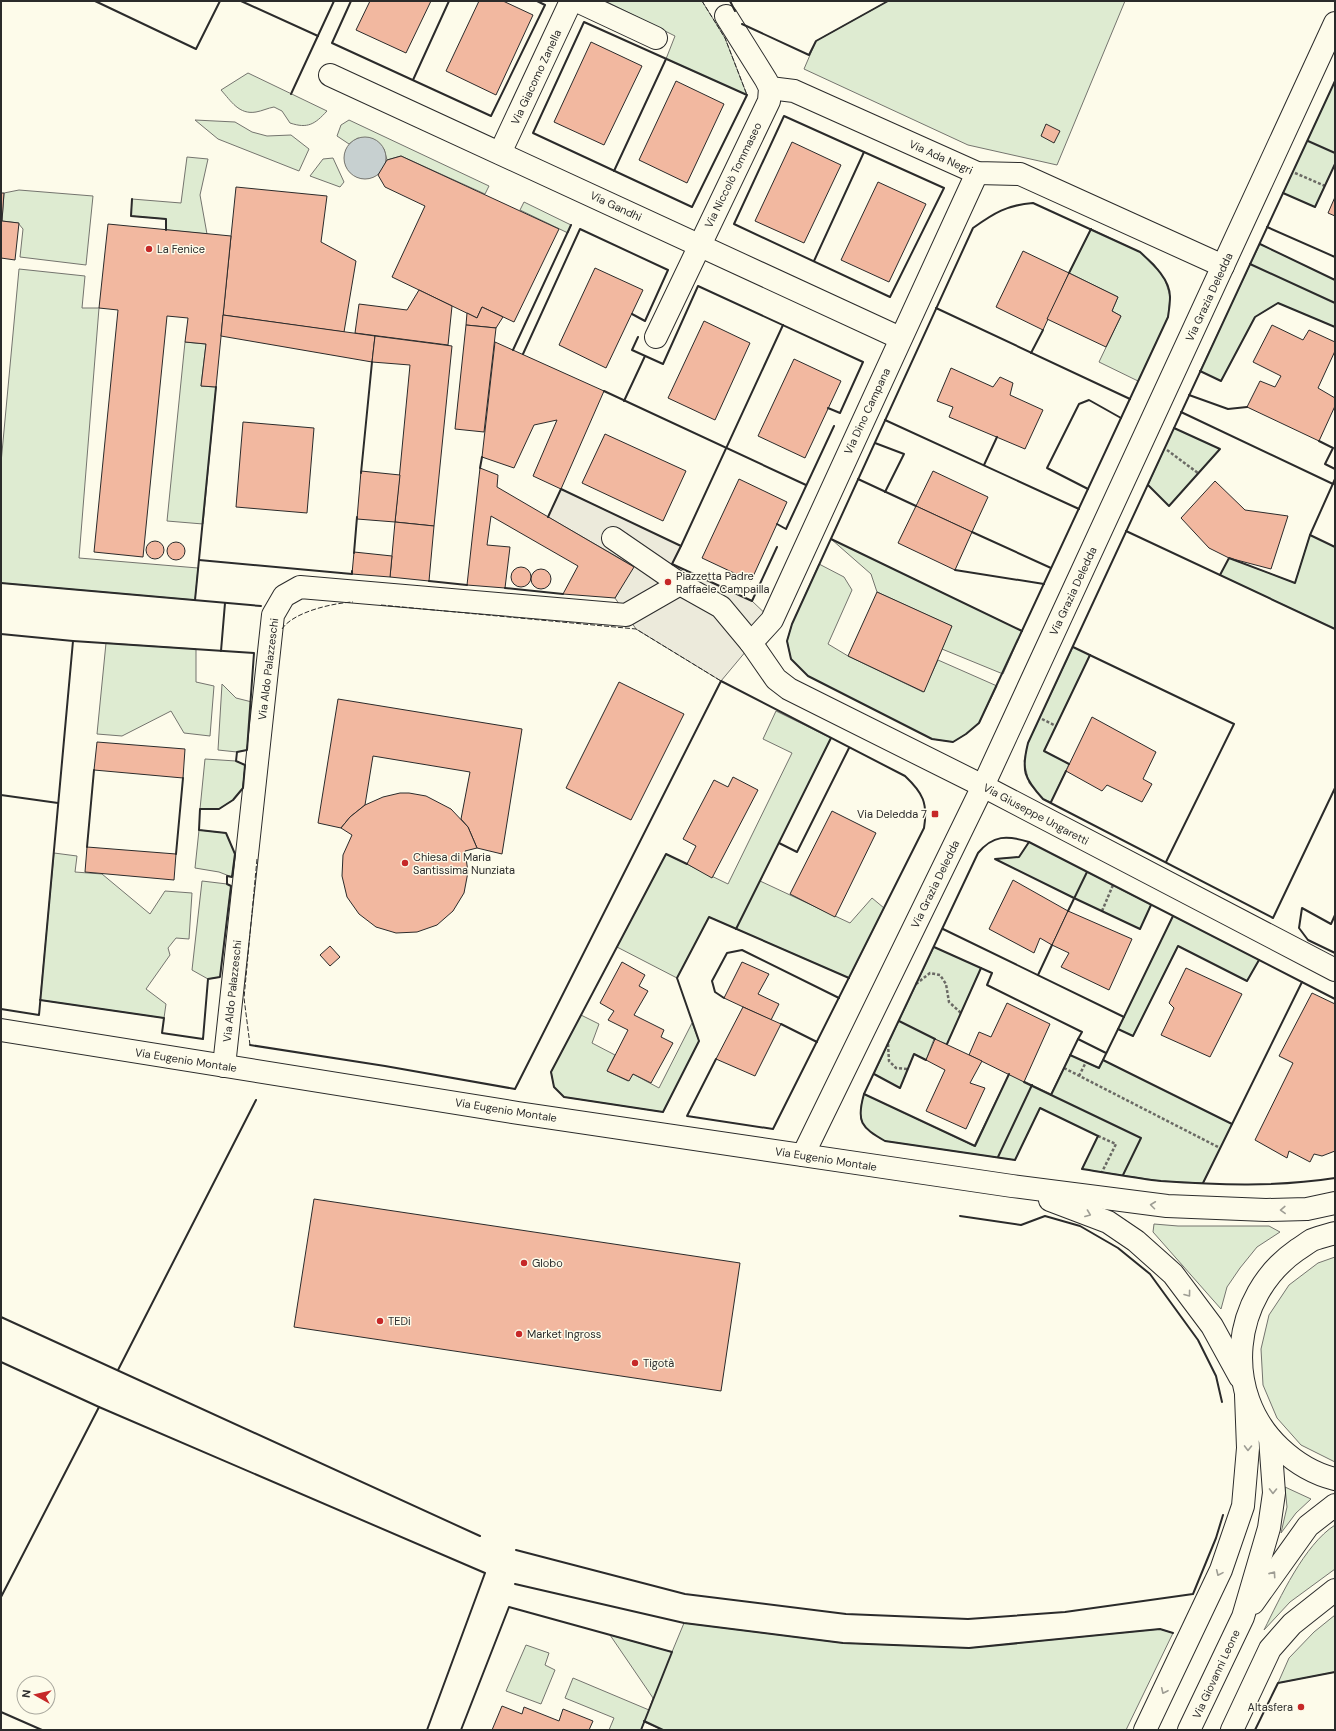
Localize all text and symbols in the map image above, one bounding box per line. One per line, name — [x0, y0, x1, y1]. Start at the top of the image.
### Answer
street label: Via Giacomo Zanella — [508, 27, 564, 127]
street label: Via Niccolò Tommaseo — [701, 120, 765, 230]
street label: Via Ada Negri — [907, 137, 975, 177]
street label: Via Gandhi — [588, 188, 644, 224]
place label: La Fenice — [157, 242, 205, 256]
marker: La Fenice — [144, 244, 154, 254]
street label: Via Grazia Deledda — [1182, 250, 1236, 344]
street label: Via Dino Campana — [841, 366, 893, 456]
street label: Via Grazia Deledda — [1046, 544, 1100, 638]
place label: Piazzetta Padre Raffaele Campailla — [676, 569, 770, 596]
marker: Piazzetta Padre Raffaele Campailla — [663, 577, 673, 587]
street label: Via Aldo Palazzeschi — [255, 617, 281, 721]
street label: Via Giuseppe Ungaretti — [981, 780, 1091, 848]
place label: Via Deledda 7 — [857, 807, 927, 821]
marker: Via Deledda 7 — [930, 809, 940, 819]
street label: Via Grazia Deledda — [908, 838, 962, 930]
place label: Chiesa di Maria Santissima Nunziata — [413, 850, 515, 877]
marker: Chiesa di Maria Santissima Nunziata — [400, 858, 410, 868]
street label: Via Aldo Palazzeschi — [220, 939, 244, 1043]
street label: Via Eugenio Montale — [134, 1045, 238, 1075]
street label: Via Eugenio Montale — [454, 1095, 558, 1125]
street label: Via Eugenio Montale — [774, 1144, 878, 1174]
one-way arrow — [1150, 1200, 1156, 1209]
one-way arrow — [1280, 1205, 1286, 1214]
one-way arrow — [1084, 1210, 1091, 1218]
place label: Globo — [532, 1256, 563, 1270]
marker: Globo — [519, 1258, 529, 1268]
one-way arrow — [1183, 1290, 1190, 1297]
place label: TEDi — [388, 1314, 411, 1328]
marker: TEDi — [375, 1316, 385, 1326]
place label: Market Ingross — [527, 1327, 601, 1341]
marker: Market Ingross — [514, 1329, 524, 1339]
place label: Tigotà — [643, 1356, 674, 1370]
marker: Tigotà — [630, 1358, 640, 1368]
one-way arrow — [1244, 1445, 1252, 1451]
one-way arrow — [1269, 1488, 1277, 1494]
one-way arrow — [1216, 1569, 1224, 1577]
one-way arrow — [1268, 1571, 1276, 1578]
street label: Via Giovanni Leone — [1189, 1627, 1243, 1721]
north arrow — [16, 1675, 56, 1715]
one-way arrow — [1161, 1687, 1169, 1694]
text: N — [19, 1689, 34, 1699]
place label: Altasfera — [1248, 1700, 1293, 1714]
marker: Altasfera — [1296, 1702, 1306, 1712]

